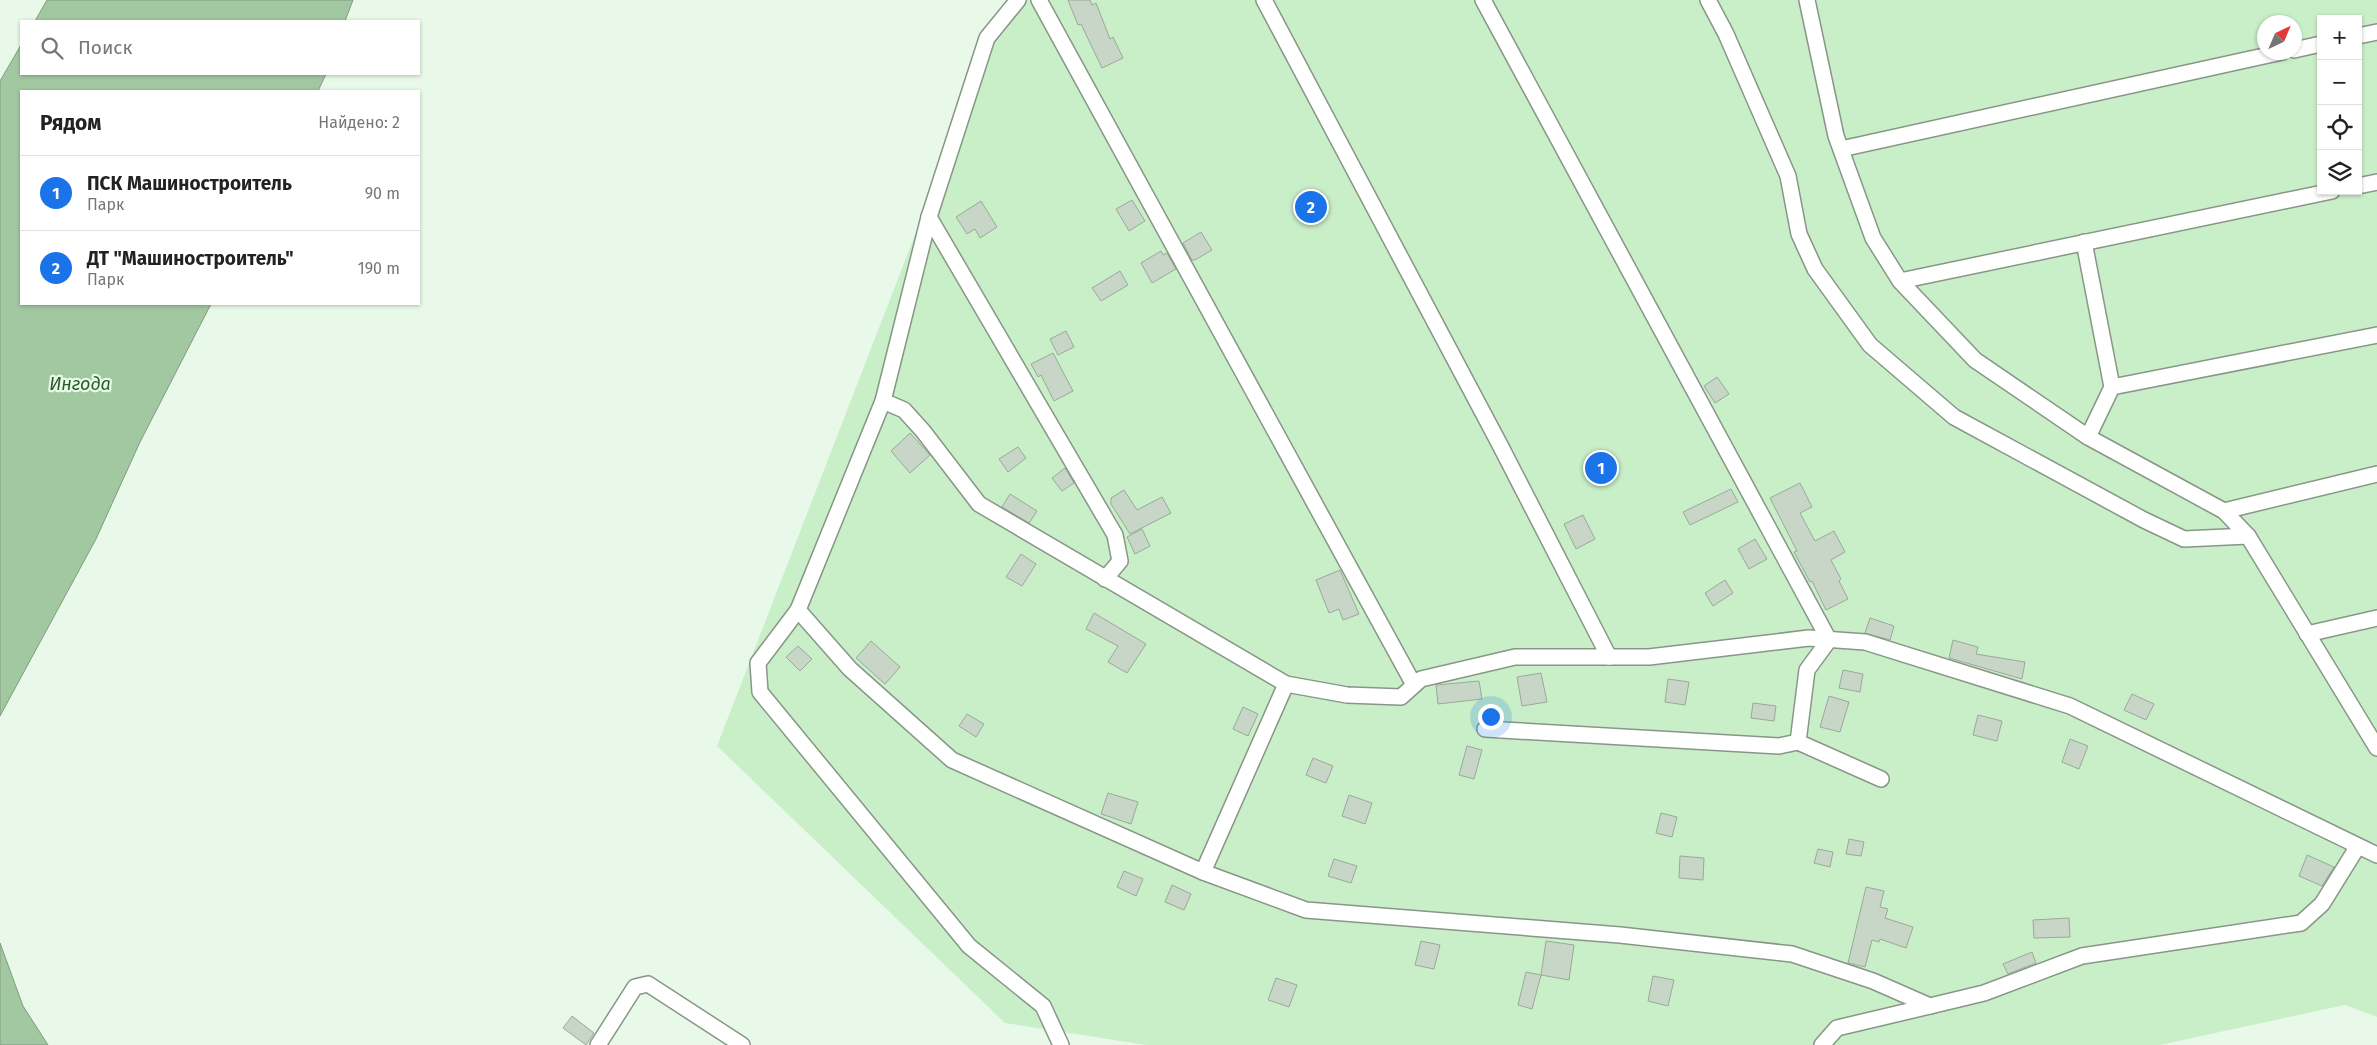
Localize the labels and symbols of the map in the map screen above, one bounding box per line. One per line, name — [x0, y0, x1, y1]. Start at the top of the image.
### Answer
north arrow — [2257, 15, 2302, 60]
pin: 2 — [1295, 188, 1327, 226]
water label: Ингода — [49, 373, 111, 395]
pin: 1 — [1585, 449, 1617, 487]
your location — [1478, 704, 1504, 730]

